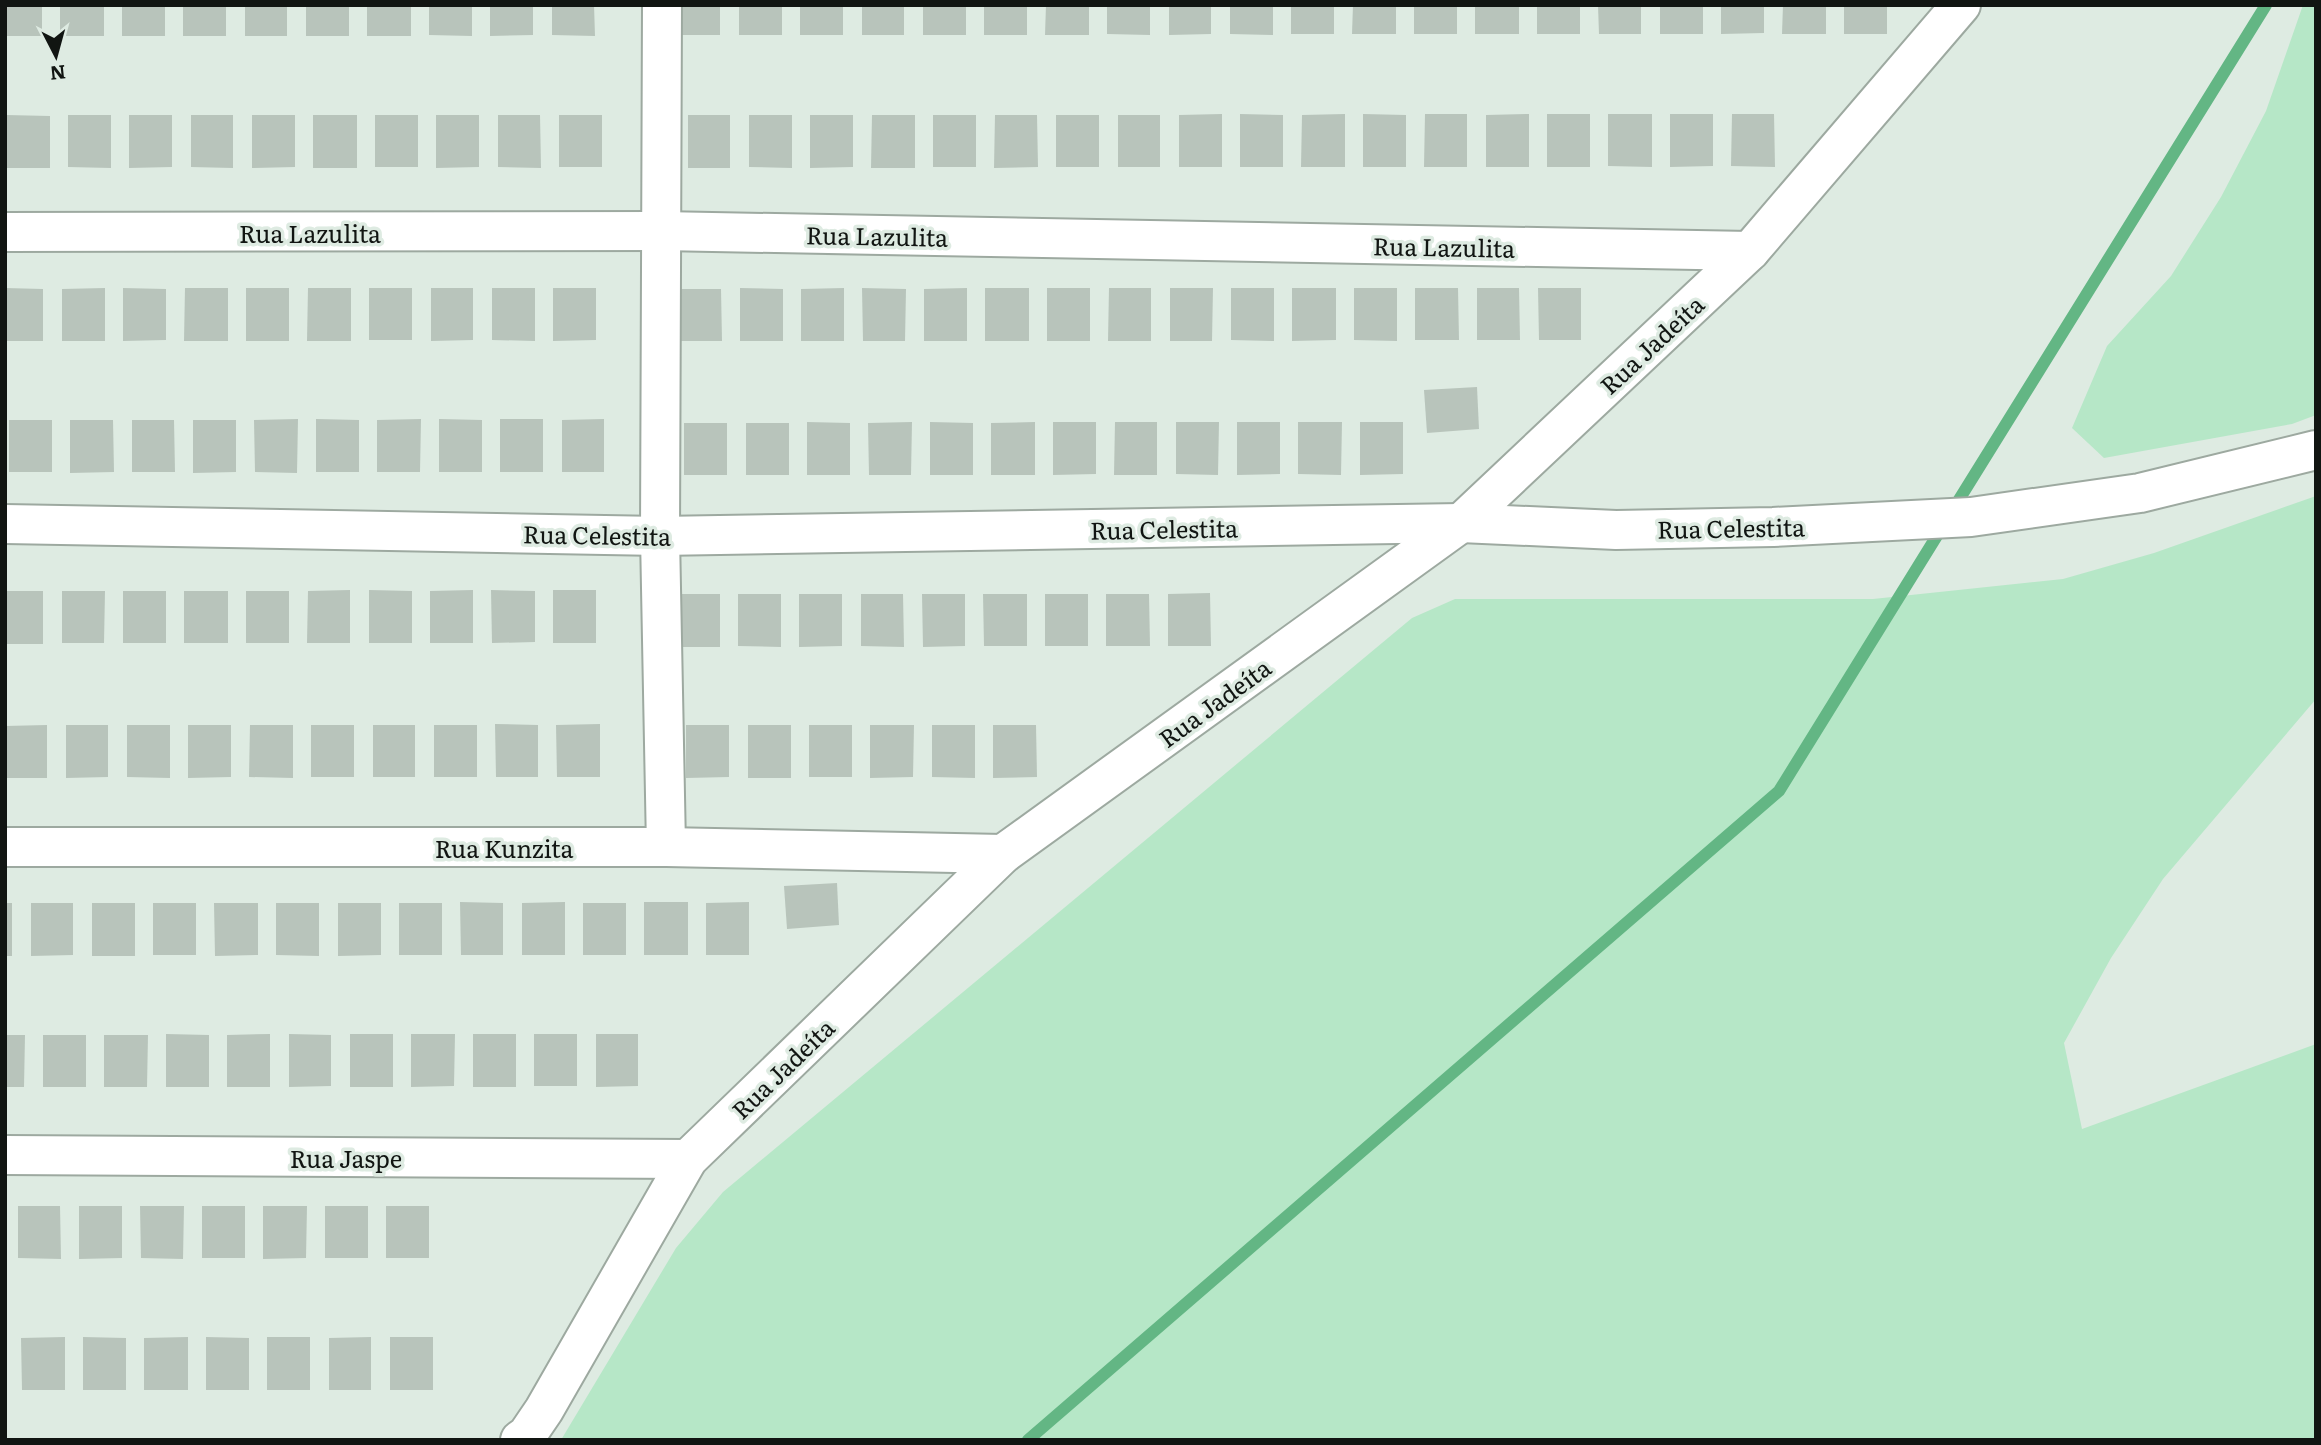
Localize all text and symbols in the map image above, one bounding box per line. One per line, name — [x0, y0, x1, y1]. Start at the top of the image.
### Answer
north arrow — [21, 21, 91, 91]
text: N — [48, 59, 67, 89]
street label: Rua Lazulita — [239, 215, 381, 250]
street label: Rua Lazulita — [806, 216, 948, 254]
street label: Rua Lazulita — [1373, 227, 1515, 265]
street label: Rua Jadeíta — [1591, 286, 1711, 401]
street label: Rua Celestita — [1657, 508, 1805, 546]
street label: Rua Celestita — [1090, 509, 1238, 547]
street label: Rua Celestita — [523, 515, 671, 553]
street label: Rua Jadeíta — [1151, 649, 1277, 755]
street label: Rua Kunzita — [435, 830, 573, 865]
street label: Rua Jadeíta — [723, 1010, 841, 1126]
street label: Rua Jaspe — [290, 1140, 402, 1175]

